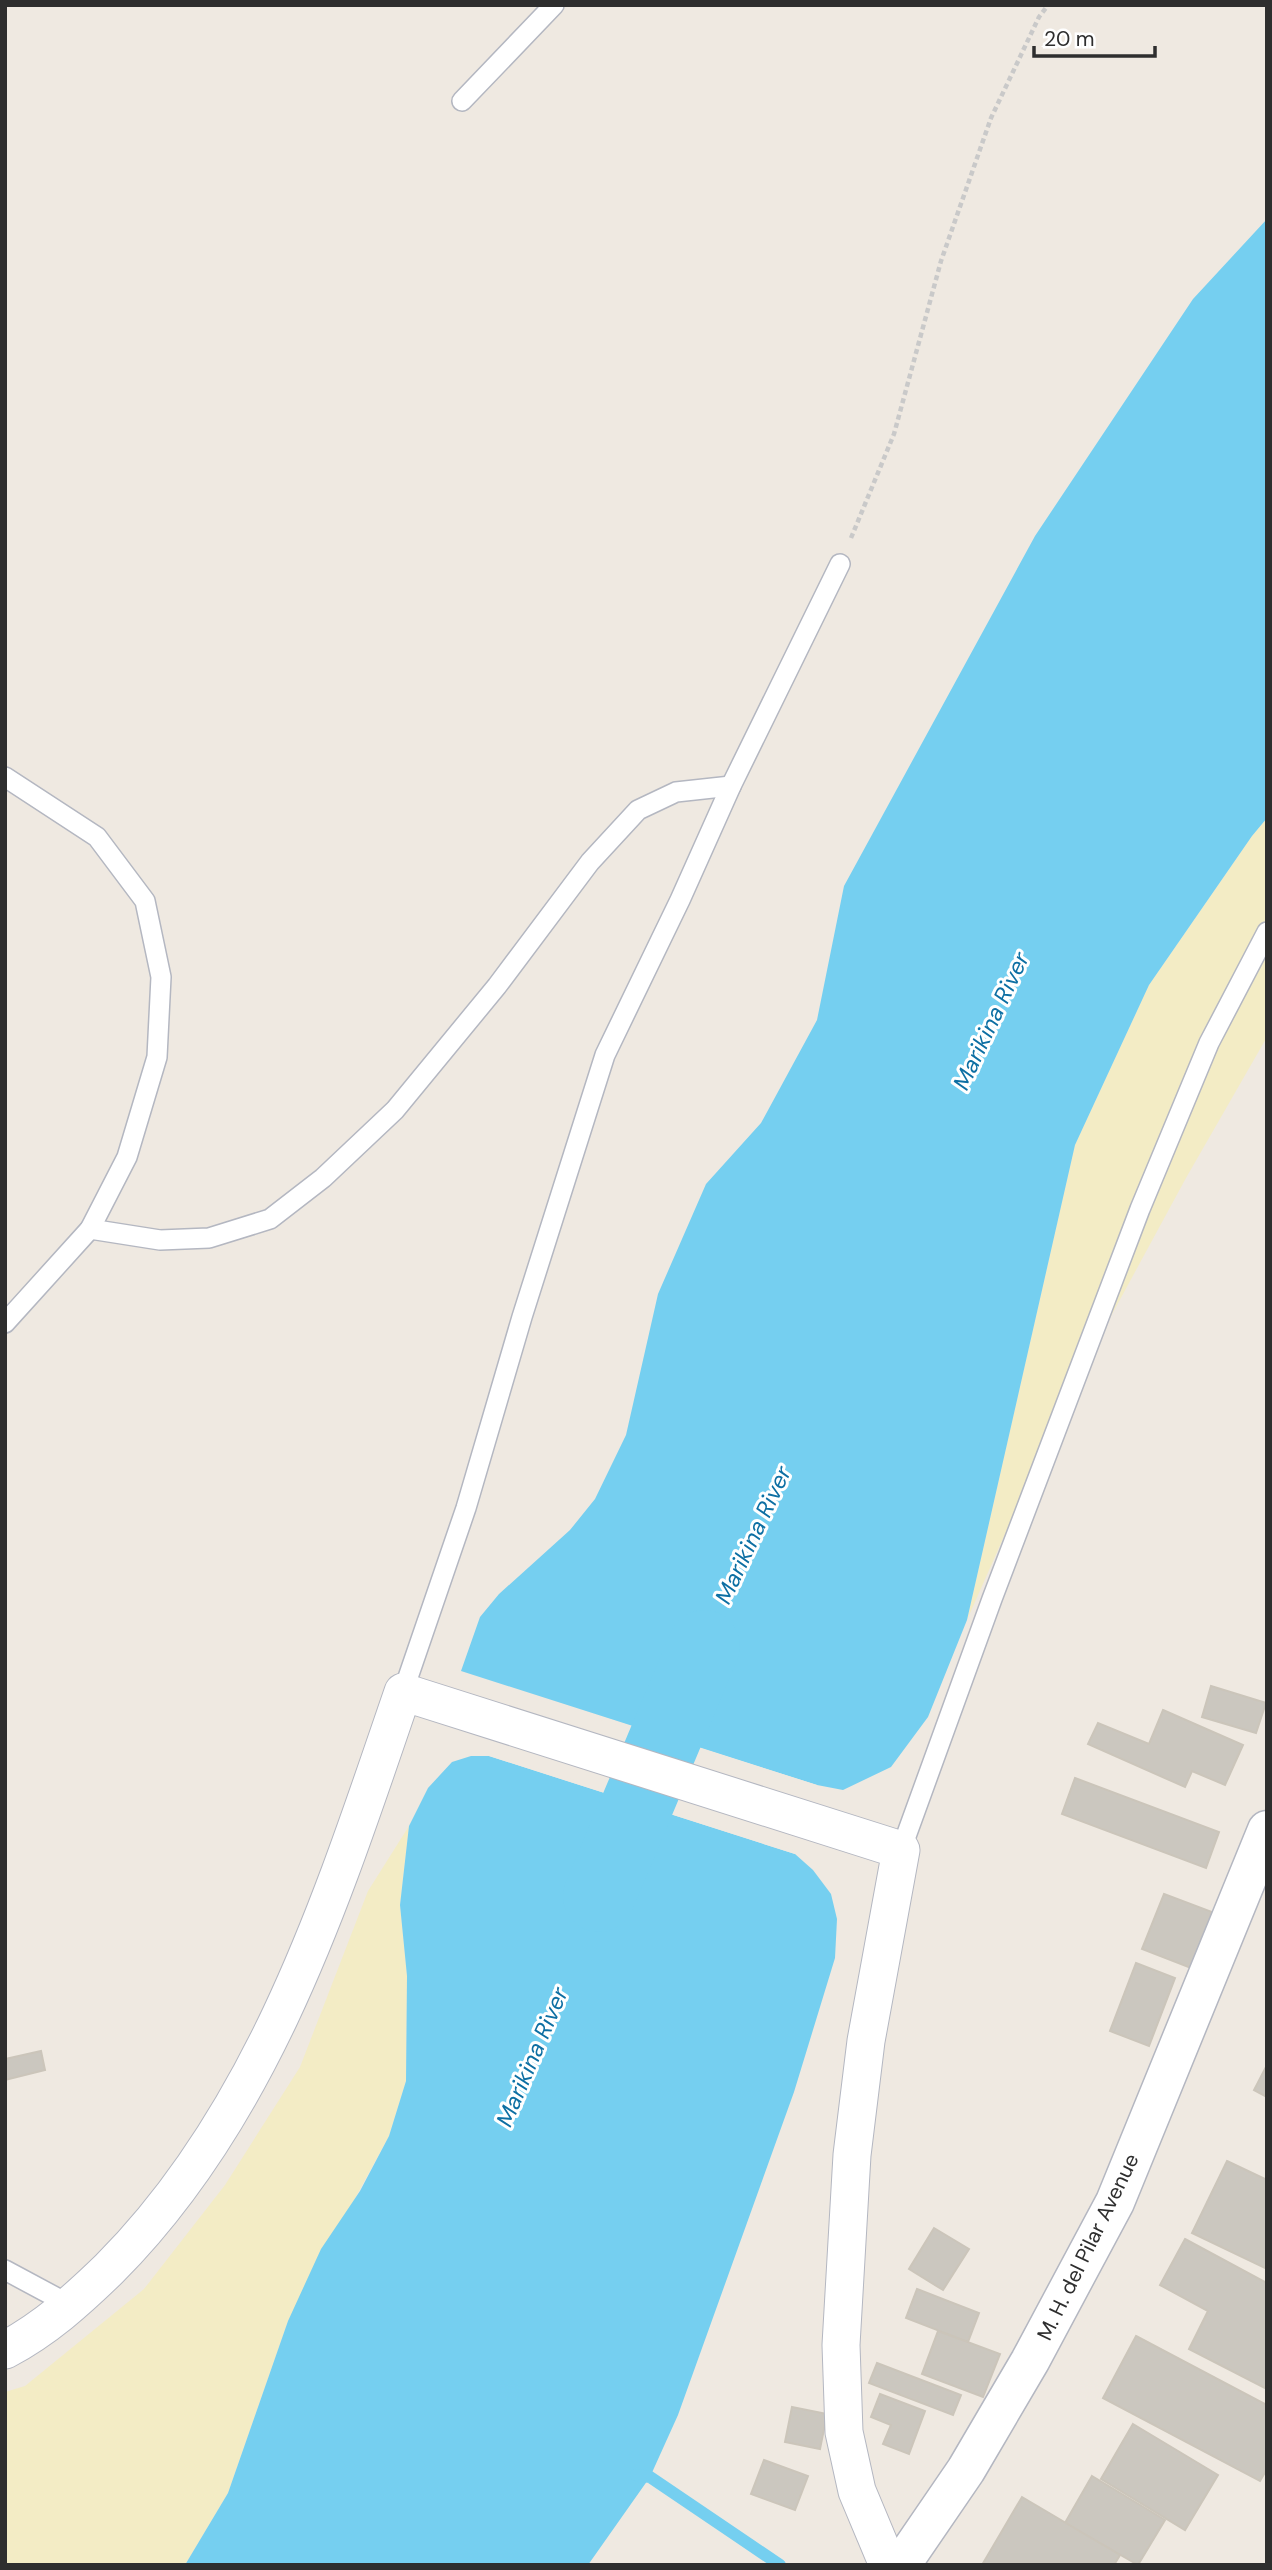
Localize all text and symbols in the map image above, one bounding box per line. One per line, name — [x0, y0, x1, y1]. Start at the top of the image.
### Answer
scale bar — [1034, 14, 1155, 58]
text: 20 m — [1044, 25, 1095, 53]
water label: Marikina River — [946, 946, 1037, 1095]
water label: Marikina River — [708, 1460, 799, 1609]
water label: Marikina River — [489, 1981, 575, 2131]
street label: M. H. del Pilar Avenue — [1031, 2149, 1146, 2345]

